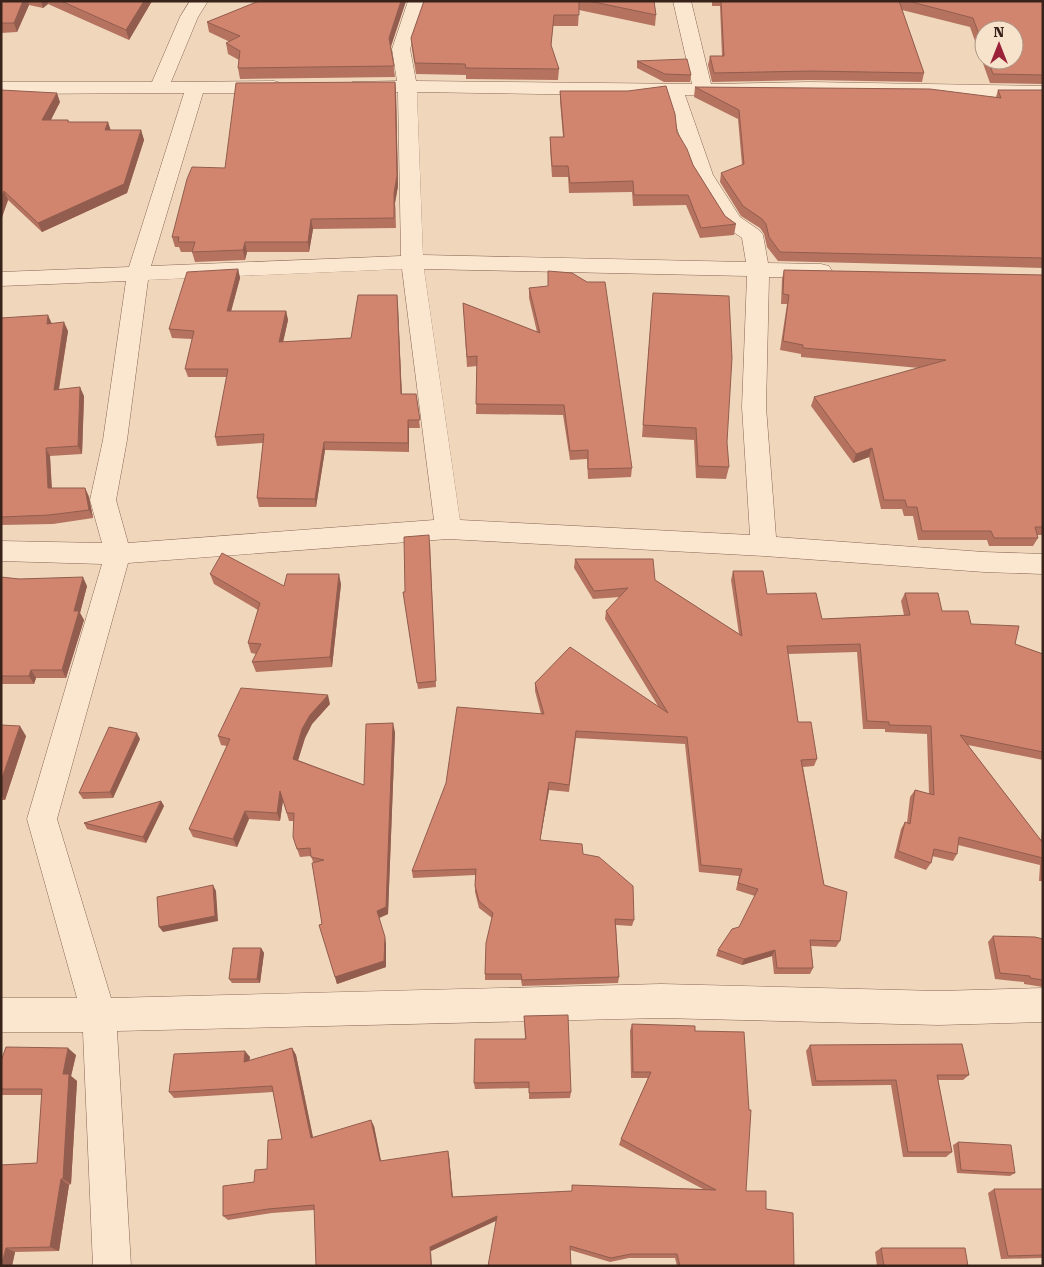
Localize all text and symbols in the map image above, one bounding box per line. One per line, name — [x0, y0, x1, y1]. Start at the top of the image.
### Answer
north arrow — [974, 20, 1024, 70]
text: N — [994, 24, 1005, 40]

